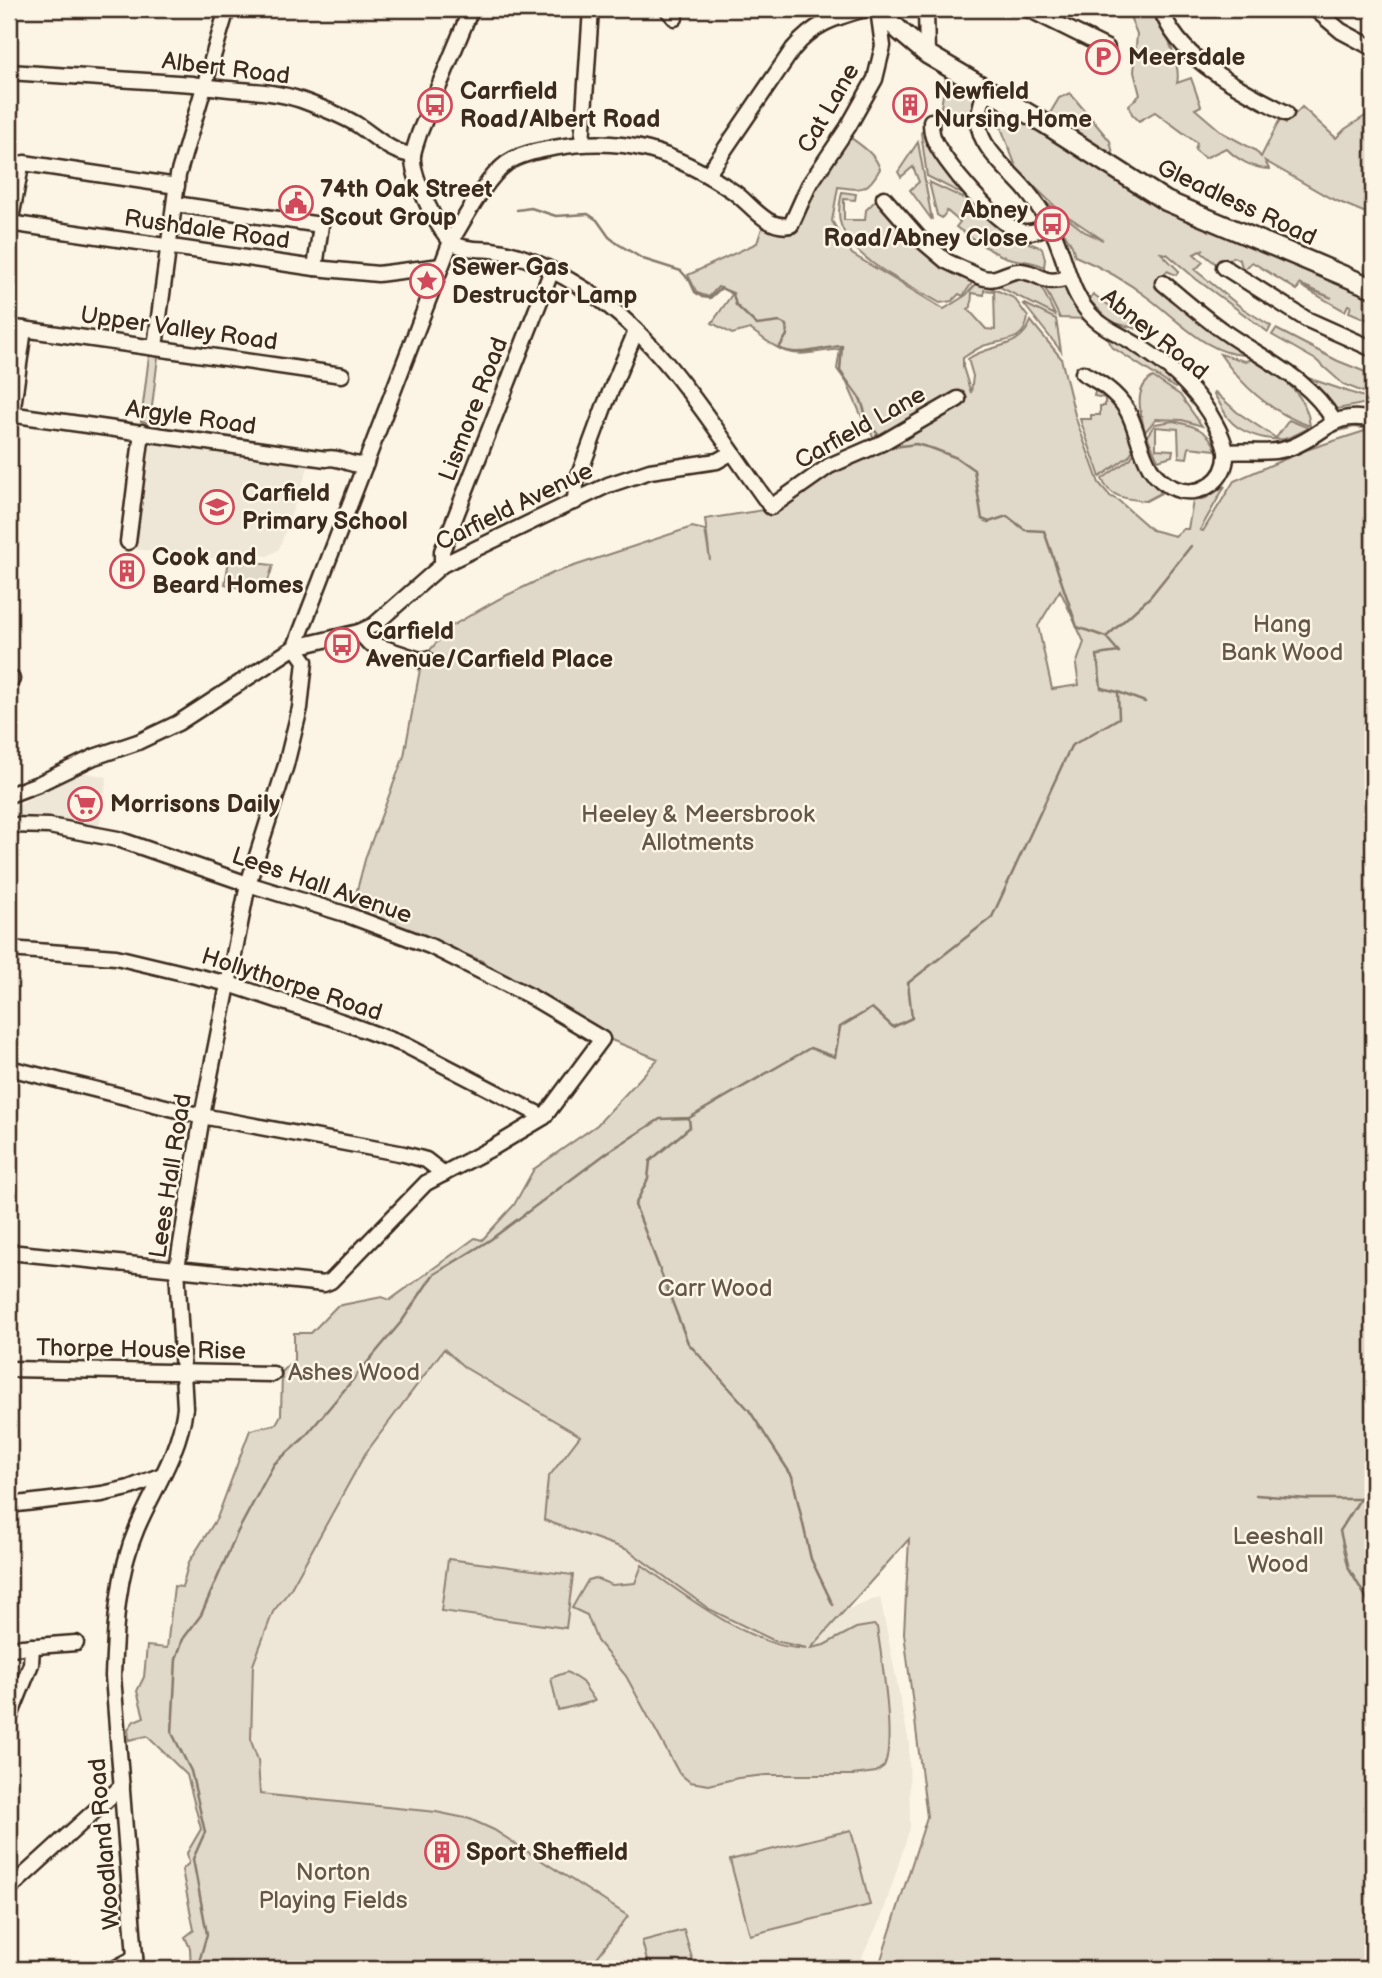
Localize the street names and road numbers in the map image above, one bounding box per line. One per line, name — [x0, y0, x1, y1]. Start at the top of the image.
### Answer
street label: Albert Road — [160, 46, 292, 91]
street label: Cat Lane — [791, 58, 866, 158]
street label: Gleadless Road — [1153, 153, 1321, 252]
street label: Rushdale Road — [122, 204, 292, 255]
street label: Abney Road — [1095, 282, 1214, 386]
street label: Upper Valley Road — [78, 300, 279, 357]
street label: Lismore Road — [433, 333, 514, 485]
street label: Carfield Lane — [790, 380, 931, 475]
street label: Argyle Road — [124, 394, 258, 441]
street label: Carfield Avenue — [431, 456, 597, 557]
street label: Lees Hall Avenue — [228, 841, 416, 930]
street label: Hollythorpe Road — [198, 942, 386, 1027]
street label: Lees Hall Road — [143, 1092, 198, 1260]
street label: Thorpe House Rise — [36, 1333, 246, 1366]
street label: Woodland Road — [83, 1757, 126, 1931]

